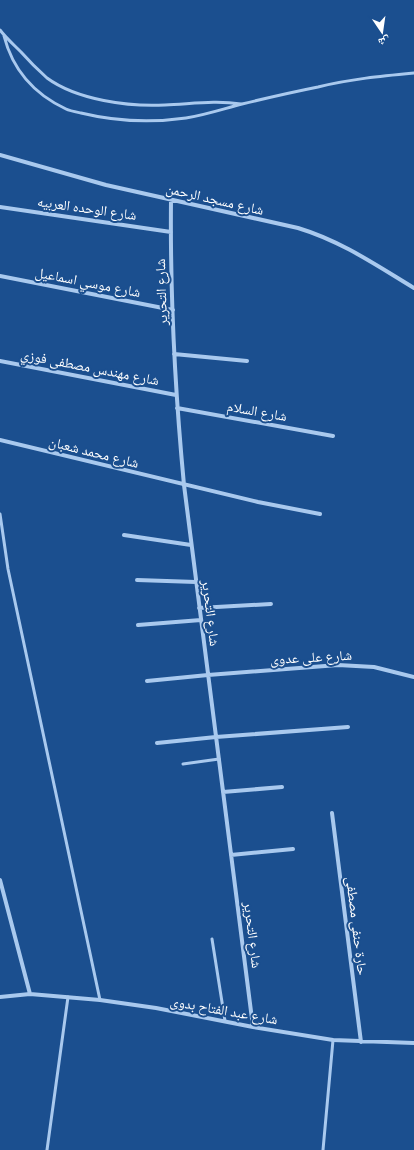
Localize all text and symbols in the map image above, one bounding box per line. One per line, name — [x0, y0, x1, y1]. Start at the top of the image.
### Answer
north arrow — [362, 12, 402, 52]
text: ش — [376, 33, 391, 49]
street label: شارع مسجد الرحمن — [164, 181, 265, 220]
street label: شارع الوحده العربيه — [36, 194, 138, 225]
street label: شارع التحرير — [153, 258, 172, 327]
street label: شارع موسي اسماعيل — [33, 265, 142, 304]
street label: شارع مهندس مصطفى فوزي — [19, 347, 160, 392]
street label: شارع السلام — [225, 399, 288, 426]
street label: شارع محمد شعبان — [47, 434, 140, 473]
street label: شارع التحرير — [197, 578, 222, 647]
street label: شارع على عدوى — [270, 648, 353, 669]
street label: حارة حنفى مصطفى — [341, 876, 370, 977]
street label: شارع التحرير — [239, 900, 264, 969]
street label: شارع عبد الفتاح بدوى — [169, 994, 279, 1029]

